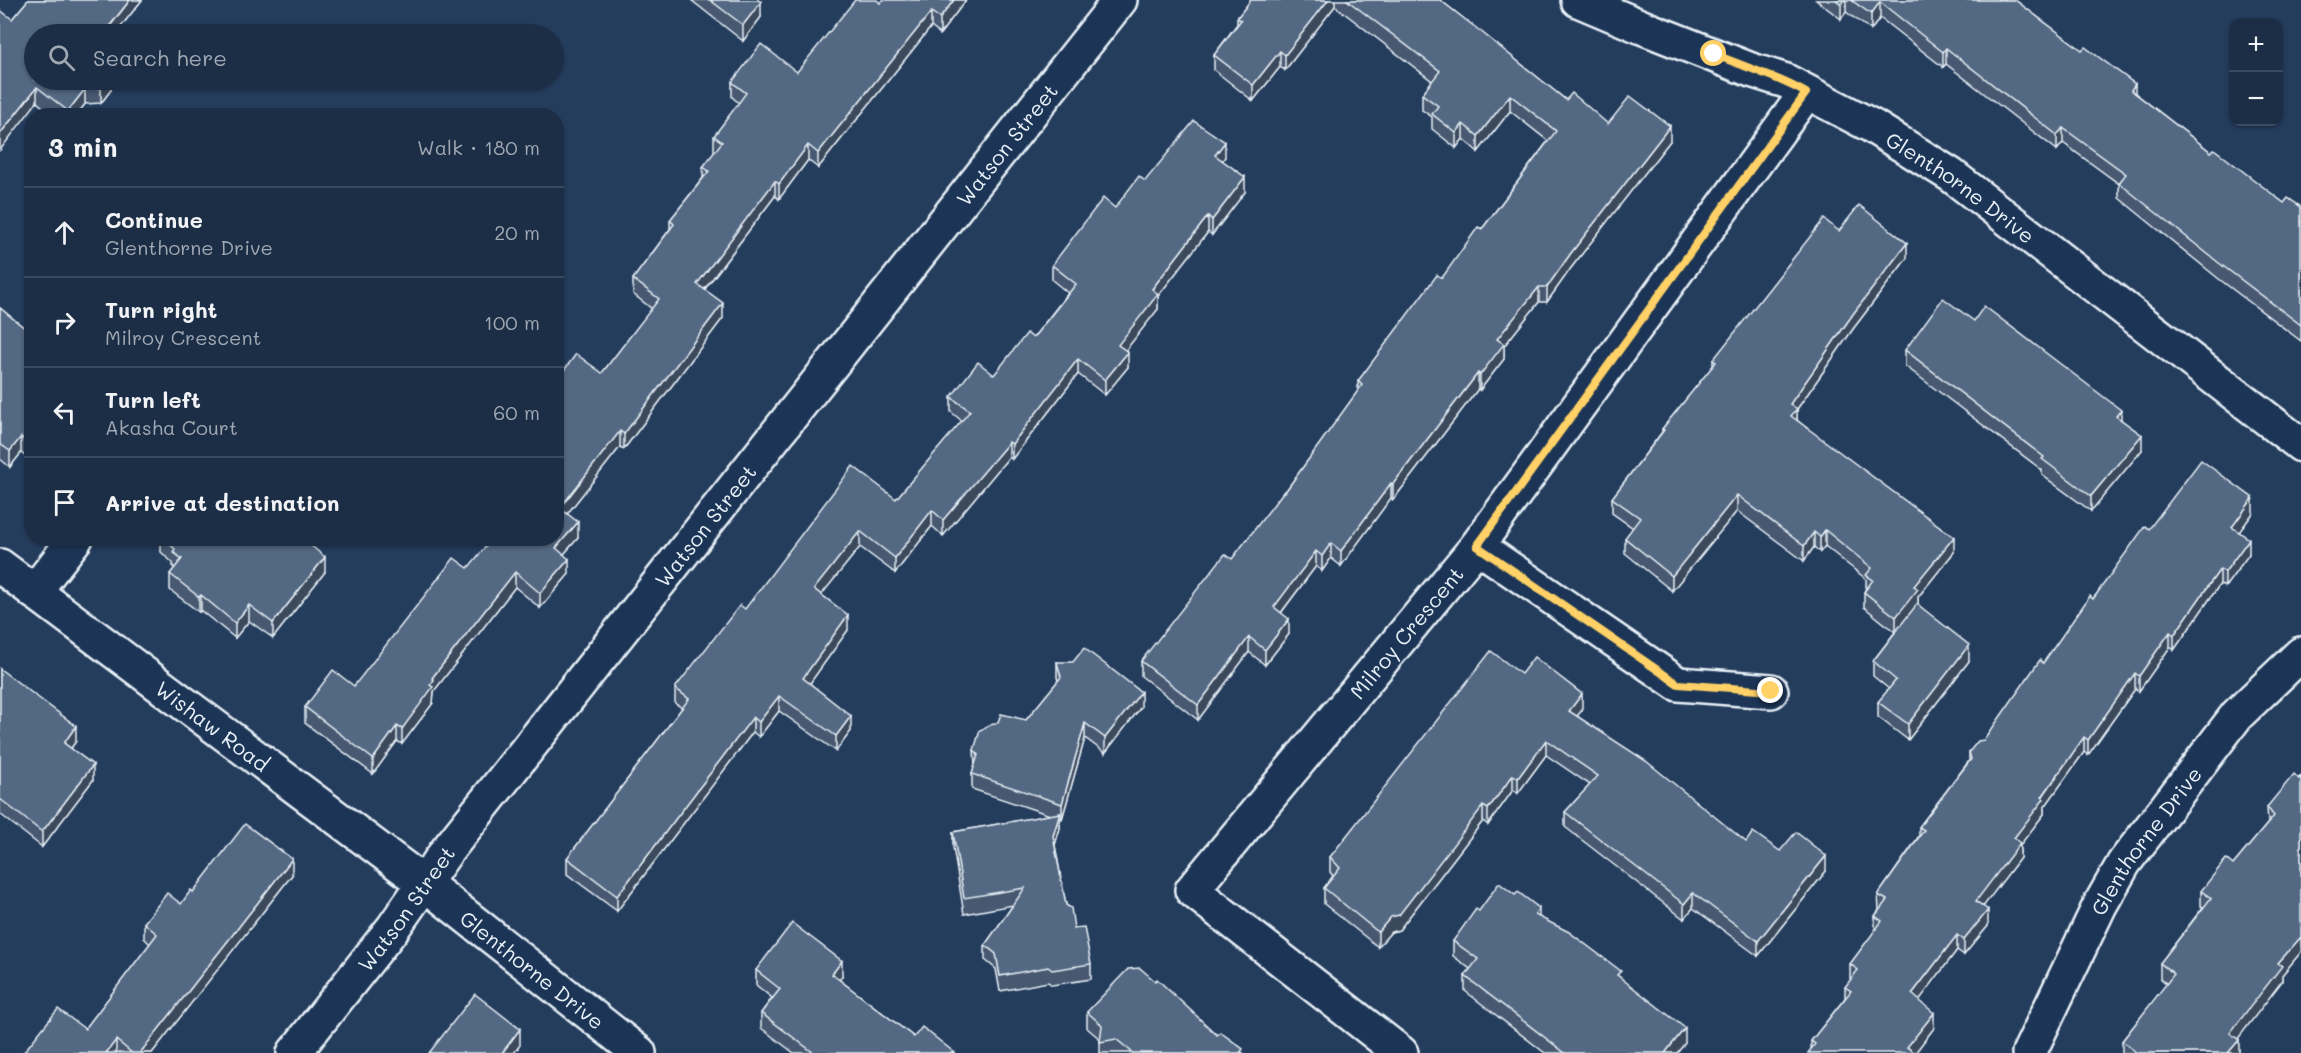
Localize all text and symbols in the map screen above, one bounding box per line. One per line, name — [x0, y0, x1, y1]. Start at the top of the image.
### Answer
map controls — [2229, 18, 2283, 126]
button: + — [2229, 18, 2283, 72]
search box — [24, 24, 564, 90]
route start — [1700, 40, 1726, 66]
icon: search — [45, 41, 78, 74]
text: Search here — [93, 43, 227, 72]
button: − — [2229, 72, 2283, 126]
street label: Watson Street — [949, 77, 1063, 211]
street label: Glenthorne Drive — [1881, 125, 2041, 249]
text: 3 min — [48, 130, 117, 164]
text: Walk · 180 m — [417, 134, 540, 160]
text: Continue — [105, 205, 203, 234]
icon: ahead — [48, 216, 81, 249]
text: 20 m — [494, 219, 540, 245]
text: Glenthorne Drive — [105, 234, 273, 260]
text: Turn right — [105, 295, 217, 324]
icon: right — [48, 306, 81, 339]
text: 100 m — [484, 309, 540, 335]
text: Milroy Crescent — [105, 324, 261, 350]
text: Turn left — [105, 385, 201, 414]
icon: left — [48, 396, 81, 429]
text: 60 m — [493, 399, 540, 425]
text: Akasha Court — [105, 414, 238, 440]
street label: Watson Street — [648, 458, 761, 592]
icon: arrive — [48, 486, 81, 519]
text: Arrive at destination — [105, 488, 340, 517]
street label: Milroy Crescent — [1343, 560, 1468, 704]
street label: Wishaw Road — [151, 674, 275, 777]
route end — [1757, 677, 1783, 703]
street label: Glenthorne Drive — [2084, 760, 2207, 919]
street label: Watson Street — [351, 840, 460, 976]
street label: Glenthorne Drive — [455, 904, 610, 1034]

